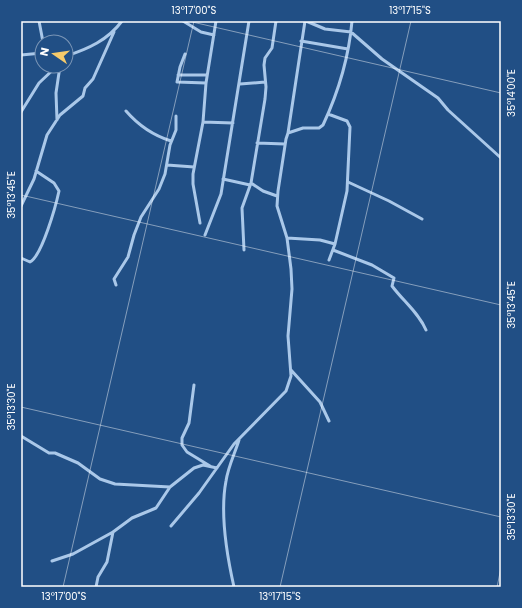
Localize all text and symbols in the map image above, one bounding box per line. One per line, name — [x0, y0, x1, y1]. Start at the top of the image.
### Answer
text: 13°17'00"S — [172, 3, 217, 18]
text: 13°17'15"S — [389, 3, 431, 18]
north arrow — [34, 34, 74, 74]
text: N — [36, 46, 53, 58]
text: 35°14'00"E — [504, 69, 519, 117]
text: 35°13'45"E — [4, 171, 19, 219]
text: 35°13'45"E — [504, 281, 519, 329]
text: 35°13'30"E — [4, 383, 19, 431]
text: 35°13'30"E — [504, 493, 519, 541]
text: 13°17'00"S — [42, 589, 87, 604]
text: 13°17'15"S — [259, 589, 301, 604]

